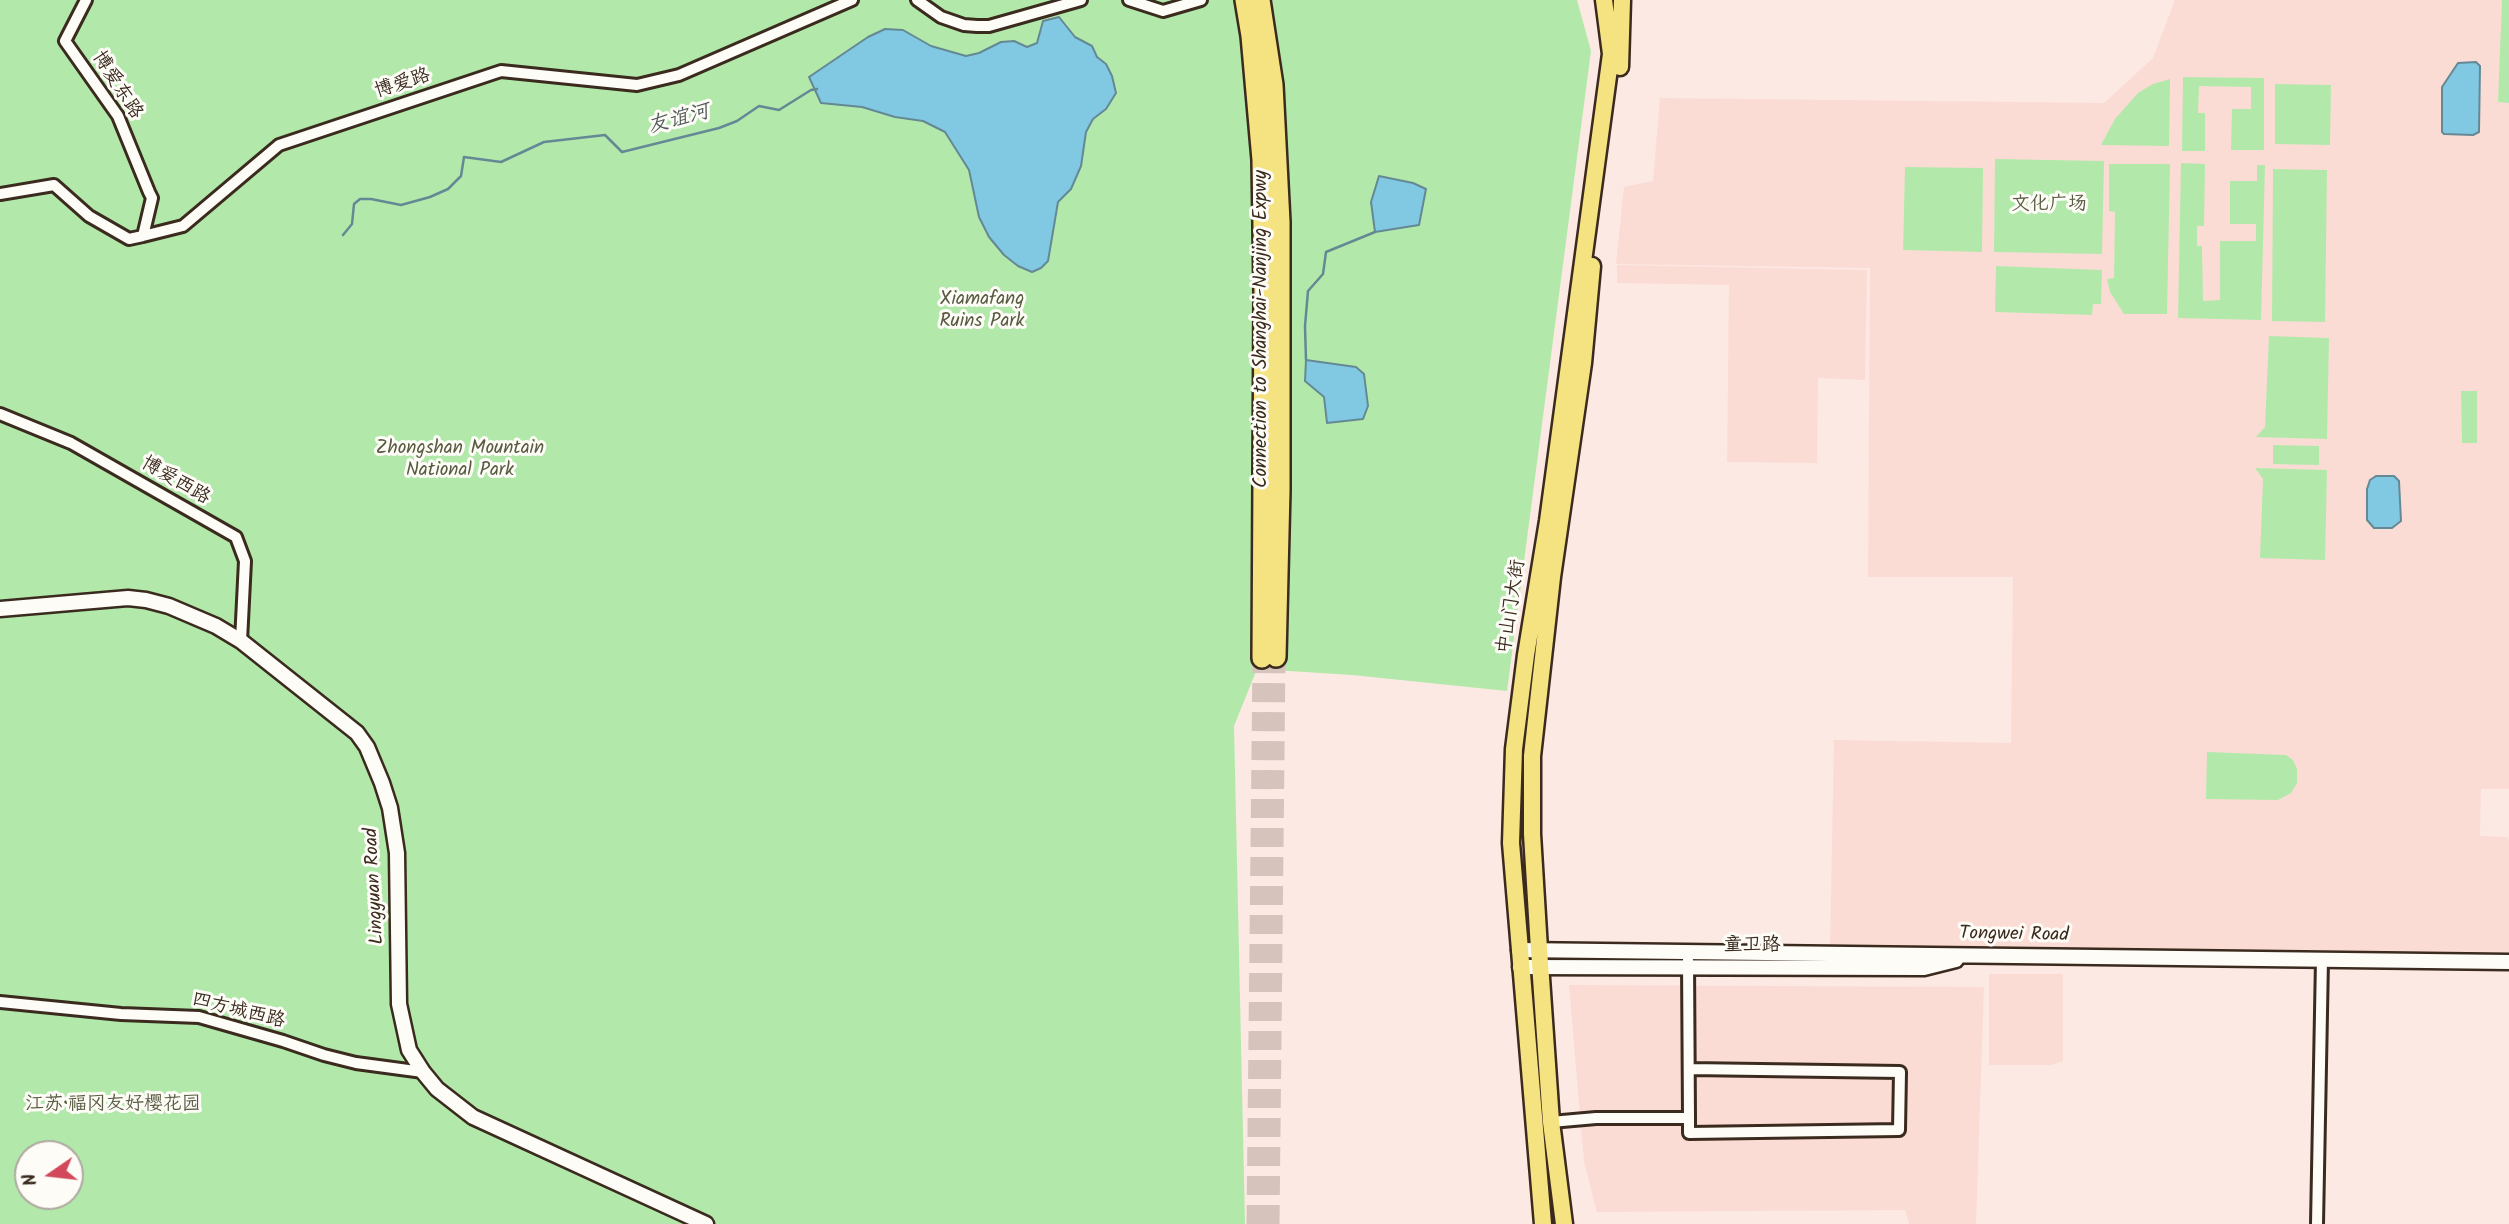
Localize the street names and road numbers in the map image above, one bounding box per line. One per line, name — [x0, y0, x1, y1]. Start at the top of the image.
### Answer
street label: 博爱东路 — [86, 48, 146, 124]
street label: 博爱路 — [372, 65, 434, 105]
street label: Connection to Shanghai-Nanjing Expwy — [1252, 170, 1274, 488]
street label: 博爱西路 — [136, 453, 214, 511]
street label: 中山门大街 — [1494, 558, 1532, 656]
street label: Lingyuan Road — [362, 827, 390, 945]
street label: Tongwei Road — [1959, 924, 2069, 948]
street label: 童卫路 — [1724, 936, 1780, 958]
street label: 四方城西路 — [189, 989, 287, 1035]

